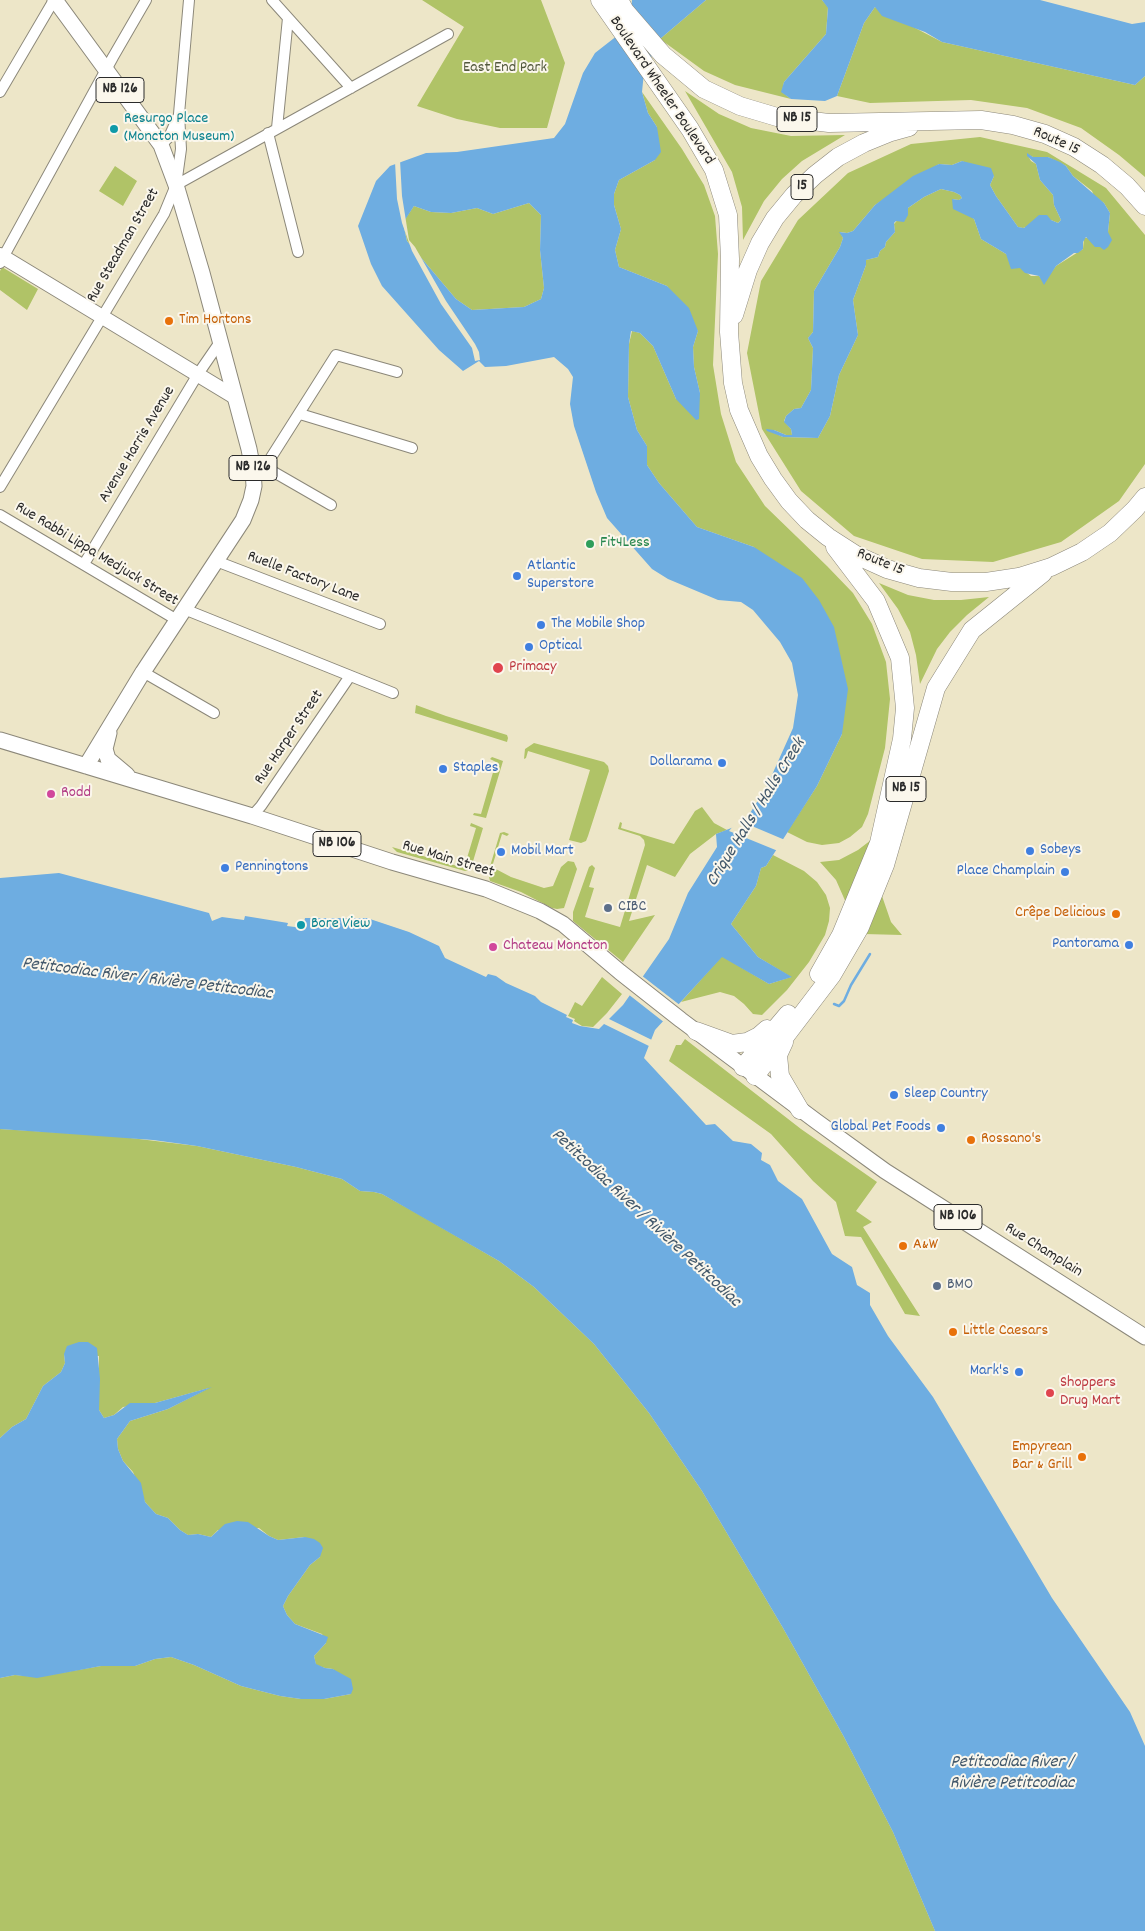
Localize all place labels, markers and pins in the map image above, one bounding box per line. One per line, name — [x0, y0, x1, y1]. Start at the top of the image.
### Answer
place label: Resurgo Place (Moncton Museum) — [124, 110, 234, 148]
marker: Resurgo Place (Moncton Museum) — [108, 123, 120, 135]
place label: Tim Hortons — [179, 311, 251, 331]
marker: Tim Hortons — [163, 315, 175, 327]
place label: Fit4Less — [600, 534, 650, 554]
marker: Fit4Less — [584, 538, 596, 550]
place label: Atlantic Superstore — [527, 557, 594, 595]
marker: Atlantic Superstore — [511, 570, 523, 582]
place label: The Mobile Shop — [551, 615, 645, 635]
marker: The Mobile Shop — [535, 619, 547, 631]
place label: Optical — [539, 637, 582, 657]
marker: Optical — [523, 641, 535, 653]
place label: Primacy — [509, 658, 557, 678]
marker: Primacy — [491, 661, 505, 675]
place label: Dollarama — [650, 753, 712, 773]
marker: Dollarama — [716, 757, 728, 769]
place label: Staples — [453, 759, 498, 779]
marker: Staples — [437, 763, 449, 775]
place label: Rodd — [61, 784, 91, 804]
marker: Rodd — [45, 788, 57, 800]
place label: Sobeys — [1040, 841, 1081, 861]
place label: Mobil Mart — [511, 842, 574, 862]
marker: Sobeys — [1024, 845, 1036, 857]
marker: Mobil Mart — [495, 846, 507, 858]
place label: Penningtons — [235, 858, 309, 878]
marker: Penningtons — [219, 862, 231, 874]
place label: Place Champlain — [957, 862, 1055, 882]
marker: Place Champlain — [1059, 866, 1071, 878]
place label: CIBC — [618, 898, 646, 918]
marker: CIBC — [602, 902, 614, 914]
place label: Crêpe Delicious — [1015, 904, 1106, 924]
marker: Crêpe Delicious — [1110, 908, 1122, 920]
place label: Bore View — [311, 915, 370, 935]
marker: Bore View — [295, 919, 307, 931]
place label: Pantorama — [1052, 935, 1119, 955]
place label: Chateau Moncton — [503, 937, 607, 957]
marker: Pantorama — [1123, 939, 1135, 951]
marker: Chateau Moncton — [487, 941, 499, 953]
place label: Sleep Country — [904, 1085, 988, 1105]
marker: Sleep Country — [888, 1089, 900, 1101]
place label: Global Pet Foods — [831, 1118, 931, 1138]
marker: Global Pet Foods — [935, 1122, 947, 1134]
place label: Rossano's — [981, 1130, 1041, 1150]
marker: Rossano's — [965, 1134, 977, 1146]
place label: A&W — [913, 1236, 938, 1256]
marker: A&W — [897, 1240, 909, 1252]
place label: BMO — [947, 1276, 973, 1296]
marker: BMO — [931, 1280, 943, 1292]
place label: Little Caesars — [963, 1322, 1048, 1342]
marker: Little Caesars — [947, 1326, 959, 1338]
place label: Mark's — [970, 1362, 1009, 1382]
marker: Mark's — [1013, 1366, 1025, 1378]
place label: Shoppers Drug Mart — [1060, 1374, 1120, 1412]
marker: Shoppers Drug Mart — [1044, 1387, 1056, 1399]
place label: Empyrean Bar & Grill — [1012, 1438, 1072, 1476]
marker: Empyrean Bar & Grill — [1076, 1451, 1088, 1463]

